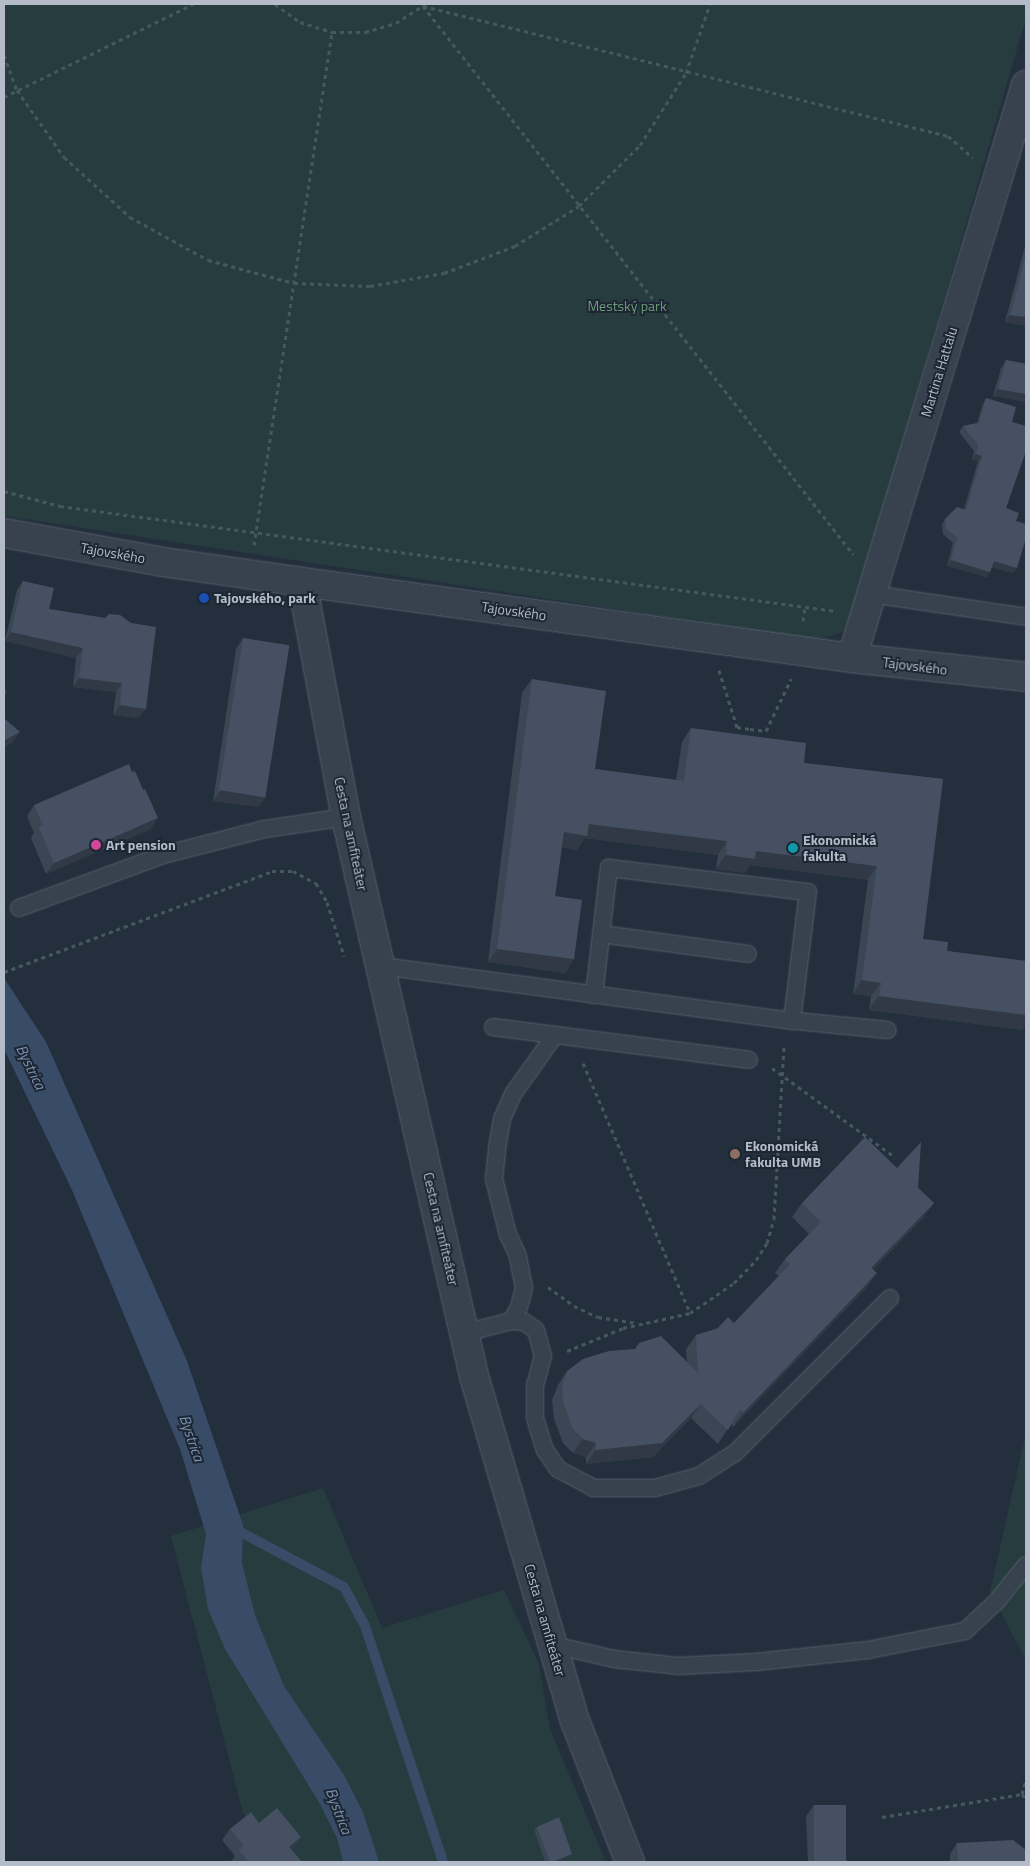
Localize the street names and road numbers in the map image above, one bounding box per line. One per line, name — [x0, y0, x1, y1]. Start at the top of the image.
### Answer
street label: Martina Hattalu — [917, 325, 961, 419]
street label: Tajovského — [79, 539, 147, 567]
street label: Tajovského — [481, 598, 547, 624]
street label: Tajovského — [882, 654, 948, 678]
street label: Cesta na amfiteáter — [331, 776, 371, 892]
street label: Cesta na amfiteáter — [420, 1171, 462, 1287]
street label: Cesta na amfiteáter — [521, 1562, 569, 1678]

